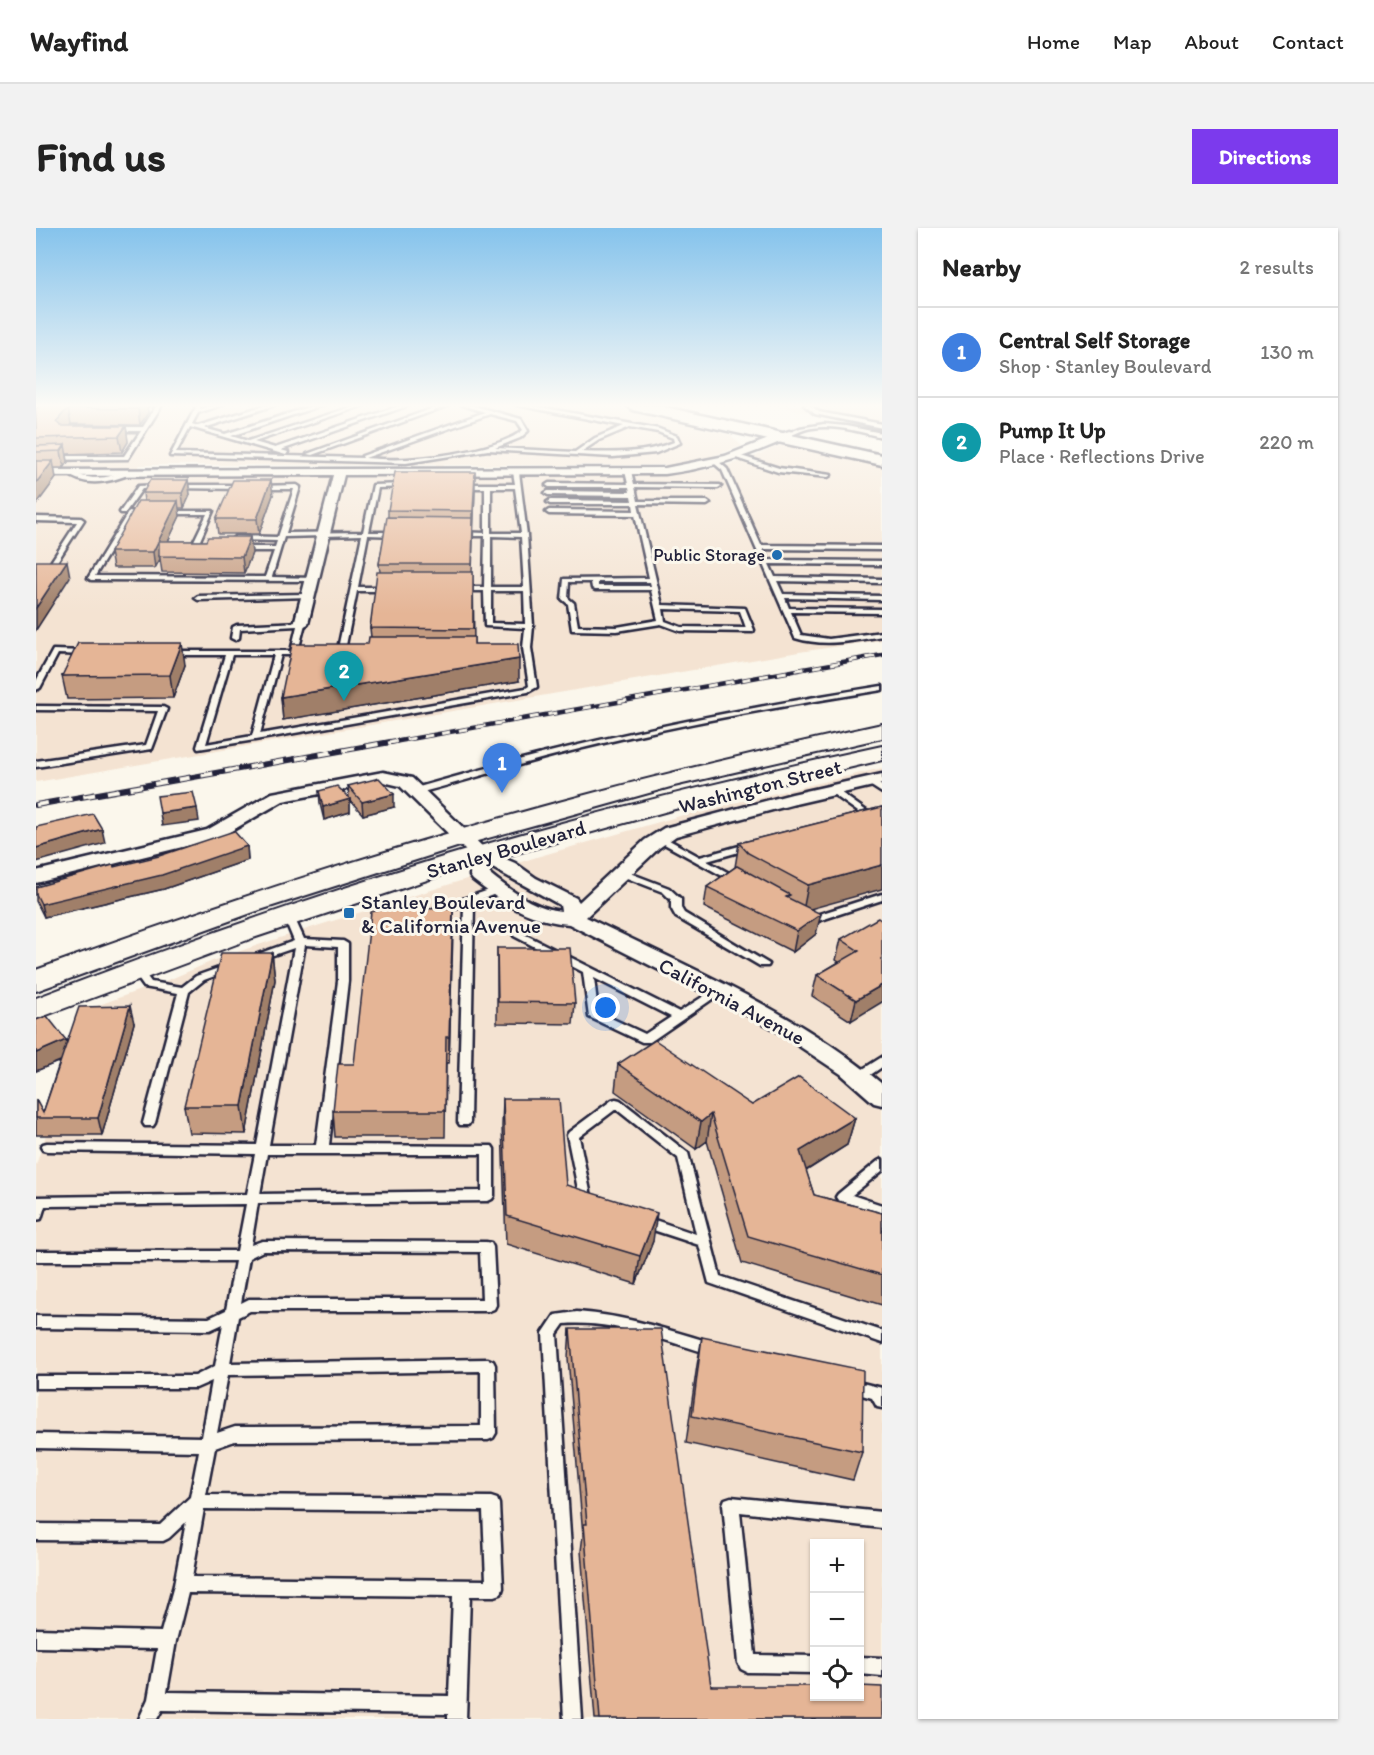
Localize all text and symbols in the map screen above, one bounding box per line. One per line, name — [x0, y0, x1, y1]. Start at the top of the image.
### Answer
text: Wayfind — [30, 24, 128, 58]
text: Home — [1027, 29, 1080, 54]
text: Map — [1113, 29, 1152, 54]
text: About — [1185, 29, 1239, 54]
text: Contact — [1272, 29, 1344, 54]
button: Directions — [1192, 129, 1338, 184]
text: Find us — [36, 131, 166, 182]
text: Nearby — [942, 251, 1021, 283]
text: 2 results — [1240, 255, 1314, 279]
text: Central Self Storage — [999, 327, 1190, 354]
text: 1 — [957, 340, 966, 364]
text: 130 m — [1260, 340, 1314, 364]
text: Shop · Stanley Boulevard — [999, 354, 1211, 378]
text: Pump It Up — [999, 417, 1106, 444]
text: 2 — [956, 430, 967, 454]
text: 220 m — [1259, 430, 1314, 454]
text: Place · Reflections Drive — [999, 444, 1205, 468]
place label: Public Storage — [653, 544, 765, 566]
marker: Public Storage — [770, 548, 784, 562]
pin: 2 — [324, 652, 364, 701]
pin: 1 — [482, 744, 522, 793]
street label: Washington Street — [676, 754, 844, 818]
street label: Stanley Boulevard — [424, 814, 588, 884]
place label: Stanley Boulevard & California Avenue — [361, 889, 541, 938]
marker: Stanley Boulevard & California Avenue — [342, 906, 356, 920]
street label: California Avenue — [655, 952, 809, 1050]
your location — [591, 993, 620, 1022]
map controls — [810, 1539, 864, 1701]
button: + — [810, 1539, 864, 1593]
button: − — [810, 1593, 864, 1647]
button: locate — [810, 1647, 864, 1701]

